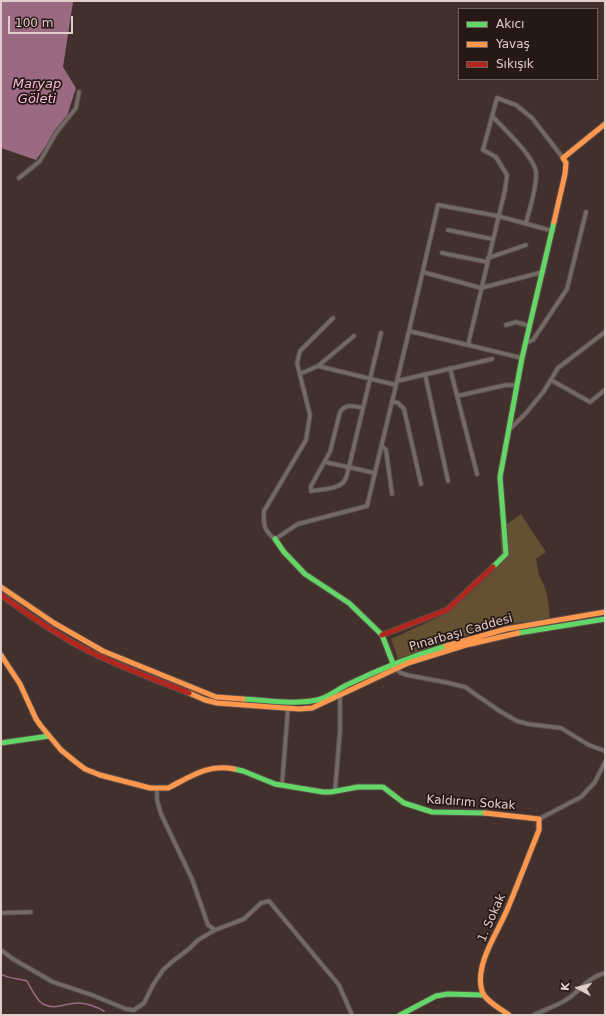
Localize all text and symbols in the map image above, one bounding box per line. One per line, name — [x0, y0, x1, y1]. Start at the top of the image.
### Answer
scale bar — [10, 8, 75, 34]
legend — [458, 8, 598, 80]
text: 100 m — [15, 16, 53, 30]
text: Akıcı — [496, 17, 524, 31]
text: Yavaş — [496, 37, 530, 51]
text: Sıkışık — [496, 57, 534, 71]
water label: Maryap Göleti — [13, 77, 61, 108]
street label: Pınarbaşı Caddesi — [408, 611, 514, 655]
street label: Kaldırım Sokak — [426, 793, 516, 813]
street label: 1. Sokak — [475, 892, 509, 944]
north arrow — [558, 968, 598, 1008]
text: K — [559, 982, 572, 992]

